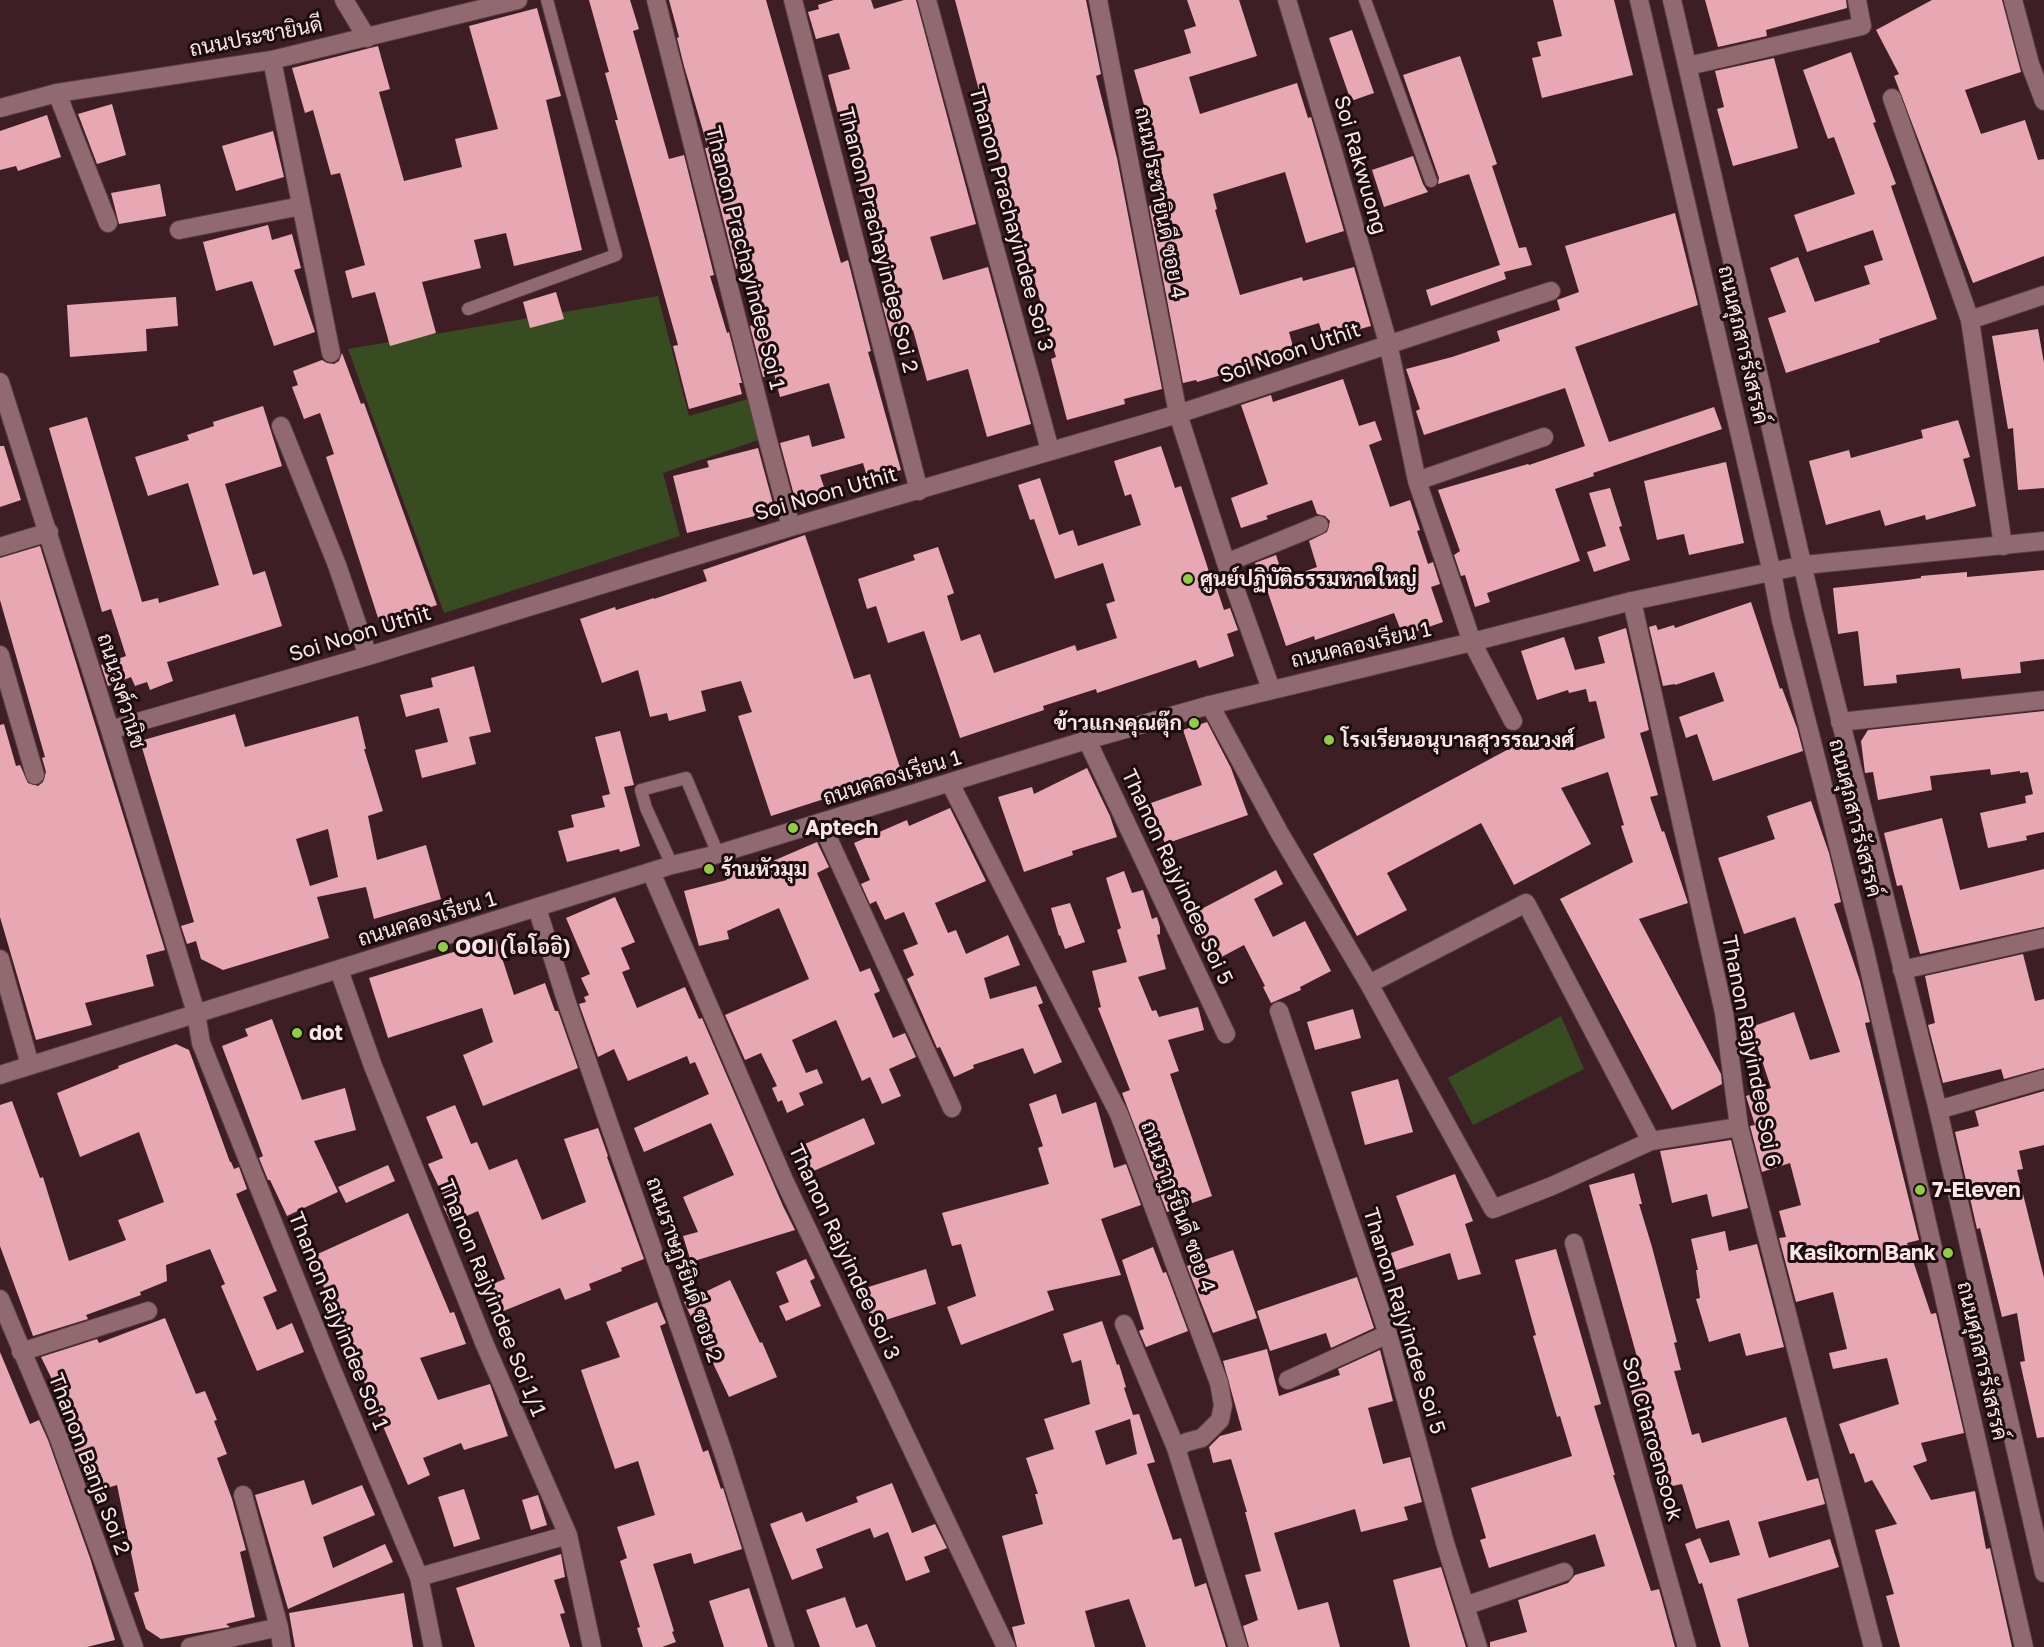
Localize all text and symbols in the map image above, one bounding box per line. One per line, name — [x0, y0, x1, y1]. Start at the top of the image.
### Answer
street label: ถนนประชายินดี — [187, 12, 325, 62]
street label: Thanon Prachayindee Soi 3 — [964, 84, 1058, 354]
street label: Soi Rakwuong — [1328, 93, 1392, 237]
street label: Thanon Prachayindee Soi 2 — [833, 105, 923, 375]
street label: ถนนประชายินดี ซอย 4 — [1129, 105, 1191, 301]
street label: Thanon Prachayindee Soi 1 — [700, 124, 790, 392]
street label: ถนนศุภสารรังสรรค์ — [1713, 263, 1773, 427]
street label: Soi Noon Uthit — [1216, 317, 1364, 389]
street label: Soi Noon Uthit — [752, 462, 900, 526]
place label: ศูนย์ปฏิบัติธรรมหาดใหญ่ — [1200, 566, 1417, 592]
marker: ศูนย์ปฏิบัติธรรมหาดใหญ่ — [1181, 572, 1195, 586]
street label: Soi Noon Uthit — [286, 600, 434, 668]
street label: ถนนคลองเรียน 1 — [1288, 617, 1434, 673]
street label: ถนนวงศ์วานิช — [92, 630, 150, 752]
place label: ข้าวแกงคุณตุ๊ก — [1054, 710, 1182, 736]
marker: ข้าวแกงคุณตุ๊ก — [1187, 716, 1201, 730]
place label: โรงเรียนอนุบาลสุวรรณวงศ์ — [1341, 727, 1574, 753]
marker: โรงเรียนอนุบาลสุวรรณวงศ์ — [1322, 733, 1336, 747]
street label: ถนนศุภสารรังสรรค์ — [1823, 736, 1887, 900]
street label: ถนนคลองเรียน 1 — [820, 745, 964, 811]
street label: Thanon Rajyindee Soi 5 — [1116, 765, 1238, 989]
place label: Aptech — [805, 815, 878, 841]
marker: Aptech — [786, 821, 800, 835]
place label: ร้านหัวมุม — [721, 856, 807, 882]
marker: ร้านหัวมุม — [702, 862, 716, 876]
street label: ถนนคลองเรียน 1 — [355, 886, 499, 952]
street label: Thanon Rajyindee Soi 6 — [1716, 933, 1786, 1169]
place label: OOI (โอโออิ) — [455, 934, 571, 960]
marker: OOI (โอโออิ) — [436, 940, 450, 954]
place label: dot — [309, 1020, 343, 1046]
marker: dot — [290, 1026, 304, 1040]
street label: ถนนราฎร์ยินดี ซอย 4 — [1135, 1118, 1221, 1296]
street label: Thanon Rajyindee Soi 3 — [783, 1140, 905, 1364]
street label: ถนนราษฏร์ยินดี ซอย 2 — [640, 1174, 728, 1366]
street label: Thanon Rajyindee Soi 1/1 — [433, 1176, 551, 1420]
place label: 7-Eleven — [1932, 1177, 2021, 1203]
marker: 7-Eleven — [1913, 1183, 1927, 1197]
street label: Thanon Rajyindee Soi 5 — [1358, 1205, 1450, 1437]
street label: Thanon Rajyindee Soi 1 — [283, 1208, 393, 1434]
place label: Kasikorn Bank — [1789, 1240, 1936, 1266]
marker: Kasikorn Bank — [1941, 1246, 1955, 1260]
street label: ถนนศุภสารรังสรรค์ — [1952, 1279, 2012, 1443]
street label: Soi Charoensook — [1616, 1354, 1688, 1524]
street label: Thanon Banja Soi 2 — [43, 1370, 135, 1558]

